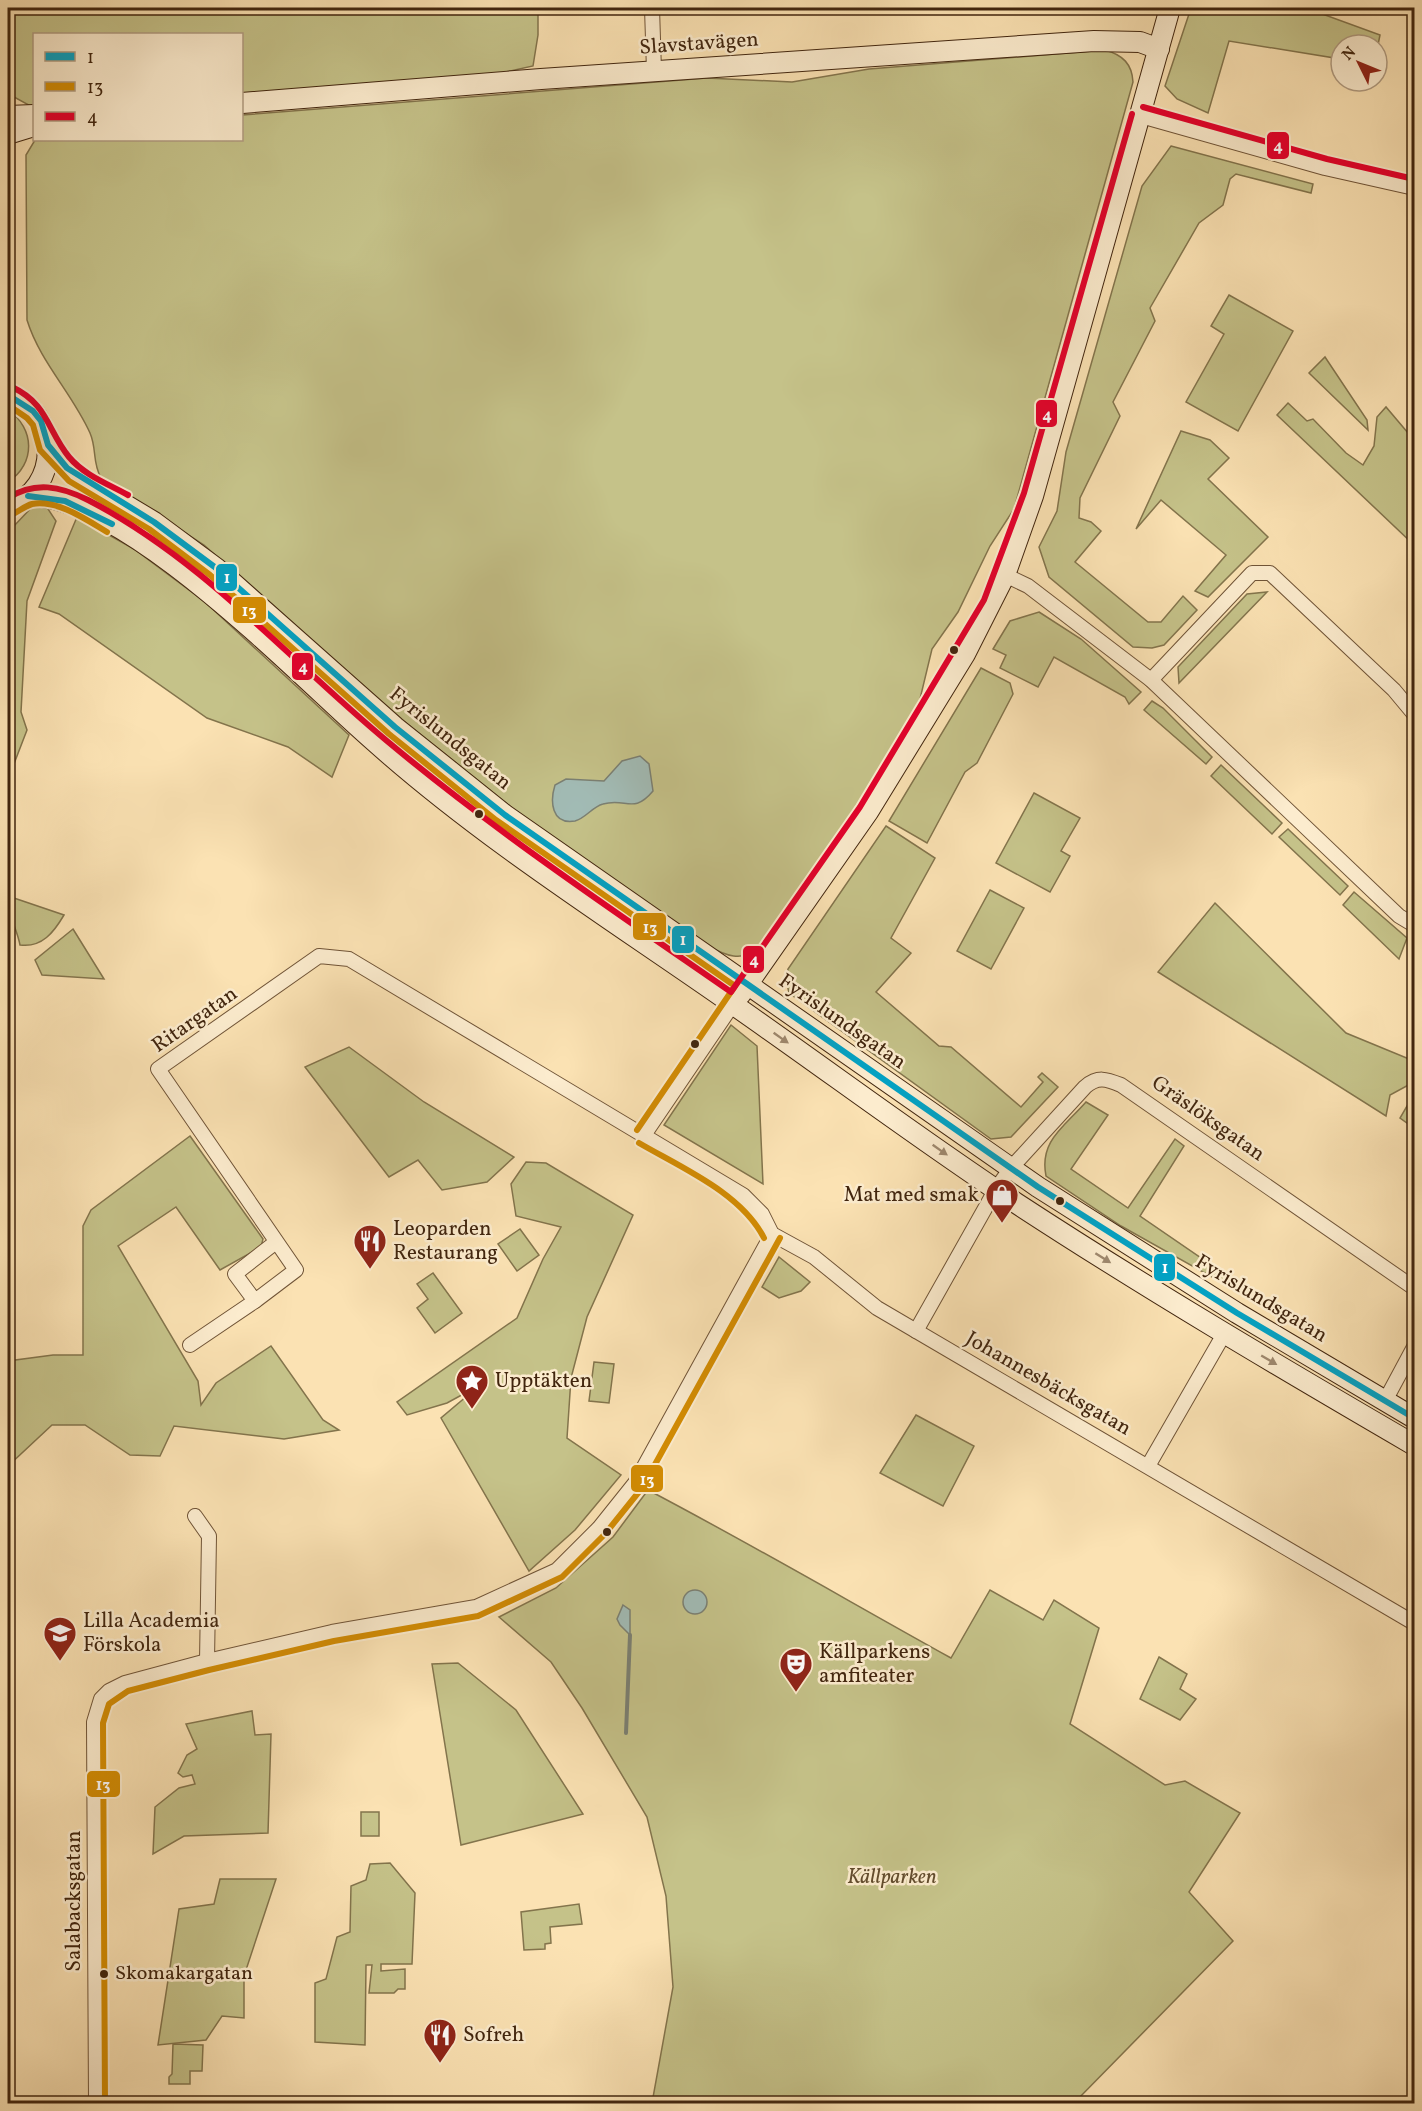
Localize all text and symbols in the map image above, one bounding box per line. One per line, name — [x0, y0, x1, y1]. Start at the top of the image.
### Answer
street label: Slavstavägen — [638, 25, 760, 63]
legend — [33, 33, 243, 141]
north arrow — [1329, 33, 1389, 93]
text: N — [1337, 42, 1362, 66]
text: 1 — [87, 46, 94, 71]
text: 13 — [87, 76, 103, 101]
text: 4 — [87, 106, 98, 131]
line badge: 4 — [1266, 131, 1290, 160]
text: 4 — [1273, 136, 1283, 158]
line badge: 4 — [1035, 399, 1058, 428]
text: 4 — [1042, 405, 1052, 427]
line badge: 1 — [215, 563, 238, 592]
text: 1 — [224, 568, 230, 590]
line badge: 13 — [232, 596, 267, 624]
text: 13 — [242, 601, 256, 623]
unlabelled marker — [948, 644, 960, 656]
line badge: 4 — [291, 652, 314, 681]
text: 4 — [298, 657, 308, 679]
street label: Fyrislundsgatan — [383, 681, 517, 797]
unlabelled marker — [473, 808, 485, 820]
line badge: 13 — [632, 912, 667, 941]
text: 13 — [643, 918, 657, 940]
line badge: 1 — [671, 925, 695, 954]
text: 1 — [680, 930, 686, 952]
line badge: 4 — [742, 945, 765, 974]
text: 4 — [749, 950, 759, 972]
street label: Fyrislundsgatan — [772, 967, 912, 1077]
street label: Ritargatan — [146, 980, 244, 1060]
one-way arrow — [772, 1032, 788, 1044]
unlabelled marker — [689, 1038, 701, 1050]
street label: Gräslöksgatan — [1145, 1069, 1271, 1169]
one-way arrow — [932, 1144, 948, 1156]
shop icon: Mat med smak — [984, 1177, 1020, 1224]
place label: Mat med smak — [844, 1181, 980, 1210]
unlabelled marker — [1054, 1195, 1066, 1207]
place label: Leoparden Restaurang — [393, 1215, 498, 1268]
restaurant icon: Leoparden Restaurang — [352, 1223, 388, 1270]
street label: Fyrislundsgatan — [1189, 1248, 1333, 1350]
one-way arrow — [1095, 1252, 1111, 1263]
line badge: 1 — [1153, 1253, 1176, 1282]
text: 1 — [1162, 1258, 1168, 1280]
street label: Johannesbäcksgatan — [960, 1325, 1136, 1443]
one-way arrow — [1261, 1355, 1278, 1365]
place icon: Upptäkten — [454, 1363, 490, 1410]
place label: Upptäkten — [495, 1367, 592, 1396]
line badge: 13 — [630, 1464, 664, 1493]
text: 13 — [640, 1470, 654, 1492]
unlabelled marker — [601, 1526, 613, 1538]
place label: Lilla Academia Förskola — [83, 1607, 220, 1660]
school or university icon: Lilla Academia Förskola — [42, 1615, 78, 1662]
place label: Källparkens amfiteater — [819, 1638, 930, 1691]
theatre icon: Källparkens amfiteater — [778, 1646, 814, 1693]
line badge: 13 — [86, 1770, 121, 1798]
text: 13 — [96, 1775, 110, 1797]
street label: Salabacksgatan — [60, 1830, 89, 1972]
park label: Källparken — [847, 1863, 937, 1892]
place label: Skomakargatan — [115, 1960, 253, 1988]
marker: Skomakargatan — [98, 1968, 110, 1980]
restaurant icon: Sofreh — [422, 2017, 458, 2064]
place label: Sofreh — [463, 2021, 524, 2050]

